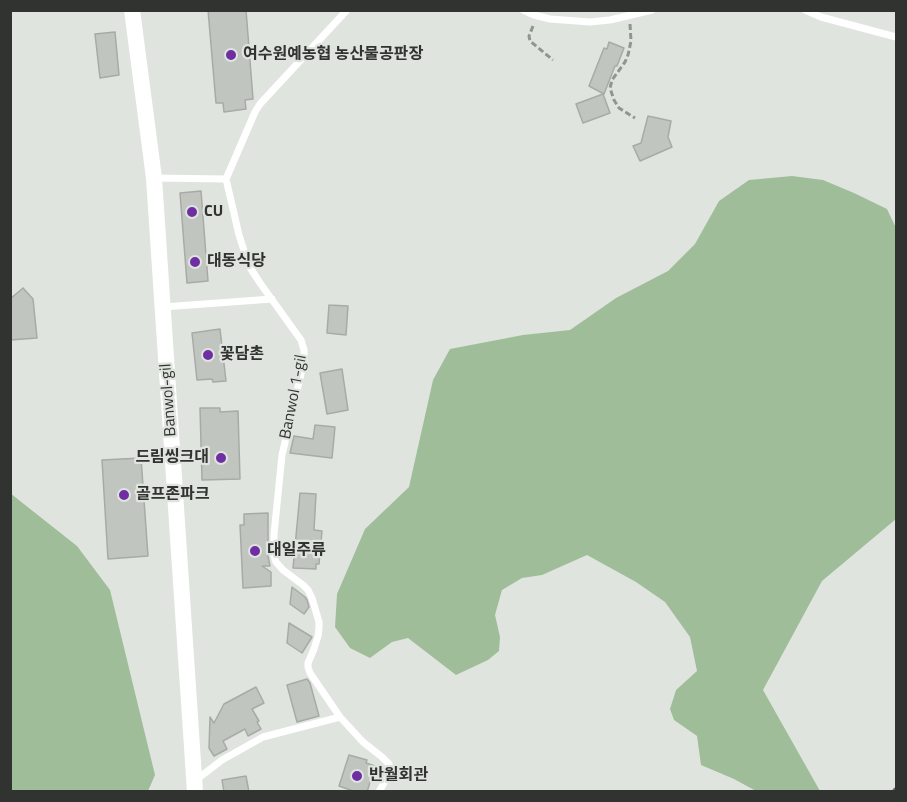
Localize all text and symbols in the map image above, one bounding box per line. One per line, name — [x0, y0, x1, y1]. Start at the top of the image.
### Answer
place label: 여수원예농협 농산물공판장 — [243, 45, 423, 65]
marker: 여수원예농협 농산물공판장 — [224, 48, 238, 62]
place label: CU — [204, 202, 223, 222]
marker: CU — [185, 205, 199, 219]
place label: 대동식당 — [207, 252, 266, 272]
marker: 대동식당 — [188, 255, 202, 269]
place label: 꽃담촌 — [220, 345, 264, 365]
marker: 꽃담촌 — [201, 348, 215, 362]
street label: Banwol 1-gil — [276, 353, 312, 441]
street label: Banwol-gil — [157, 363, 181, 437]
place label: 드림씽크대 — [135, 448, 209, 468]
marker: 드림씽크대 — [214, 451, 228, 465]
place label: 골프존파크 — [136, 485, 210, 505]
marker: 골프존파크 — [117, 488, 131, 502]
place label: 대일주류 — [267, 541, 326, 561]
marker: 대일주류 — [248, 544, 262, 558]
place label: 반월회관 — [369, 766, 428, 786]
marker: 반월회관 — [350, 769, 364, 783]

